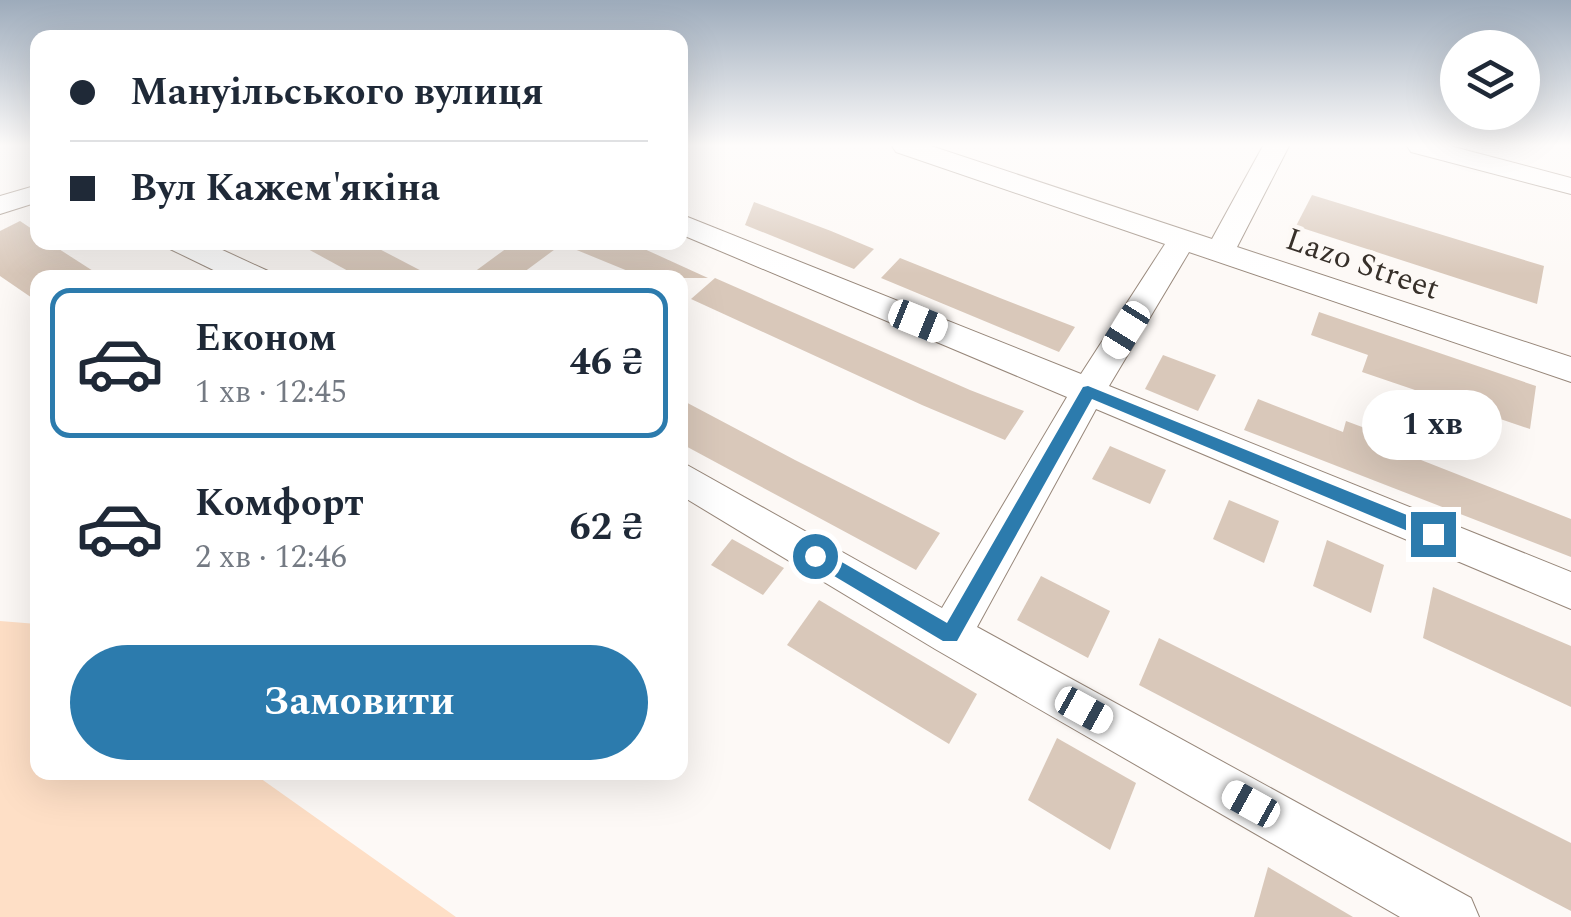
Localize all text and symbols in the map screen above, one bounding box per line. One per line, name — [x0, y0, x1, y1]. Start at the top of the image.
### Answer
map controls — [1440, 30, 1540, 130]
button: layers — [1440, 30, 1540, 130]
text: Мануільського вулиця — [130, 64, 544, 122]
text: Вул Кажем'якіна — [130, 160, 440, 218]
street label: Lazo Street — [1279, 215, 1446, 314]
car — [885, 296, 951, 346]
car — [1097, 297, 1155, 363]
text: Економ — [195, 310, 337, 368]
icon: car — [75, 318, 165, 408]
text: 46 ₴ — [570, 334, 643, 392]
text: 1 хв · 12:45 — [195, 368, 347, 417]
callout: 1 хв — [1363, 389, 1503, 459]
text: 1 хв — [1401, 400, 1463, 449]
text: Комфорт — [195, 475, 364, 533]
icon: car — [75, 483, 165, 573]
text: 62 ₴ — [570, 499, 643, 557]
route end — [1411, 512, 1456, 557]
text: 2 хв · 12:46 — [195, 533, 347, 582]
route start — [793, 534, 838, 579]
button: Замовити — [70, 645, 648, 760]
car — [1050, 682, 1118, 738]
car — [1217, 776, 1285, 832]

